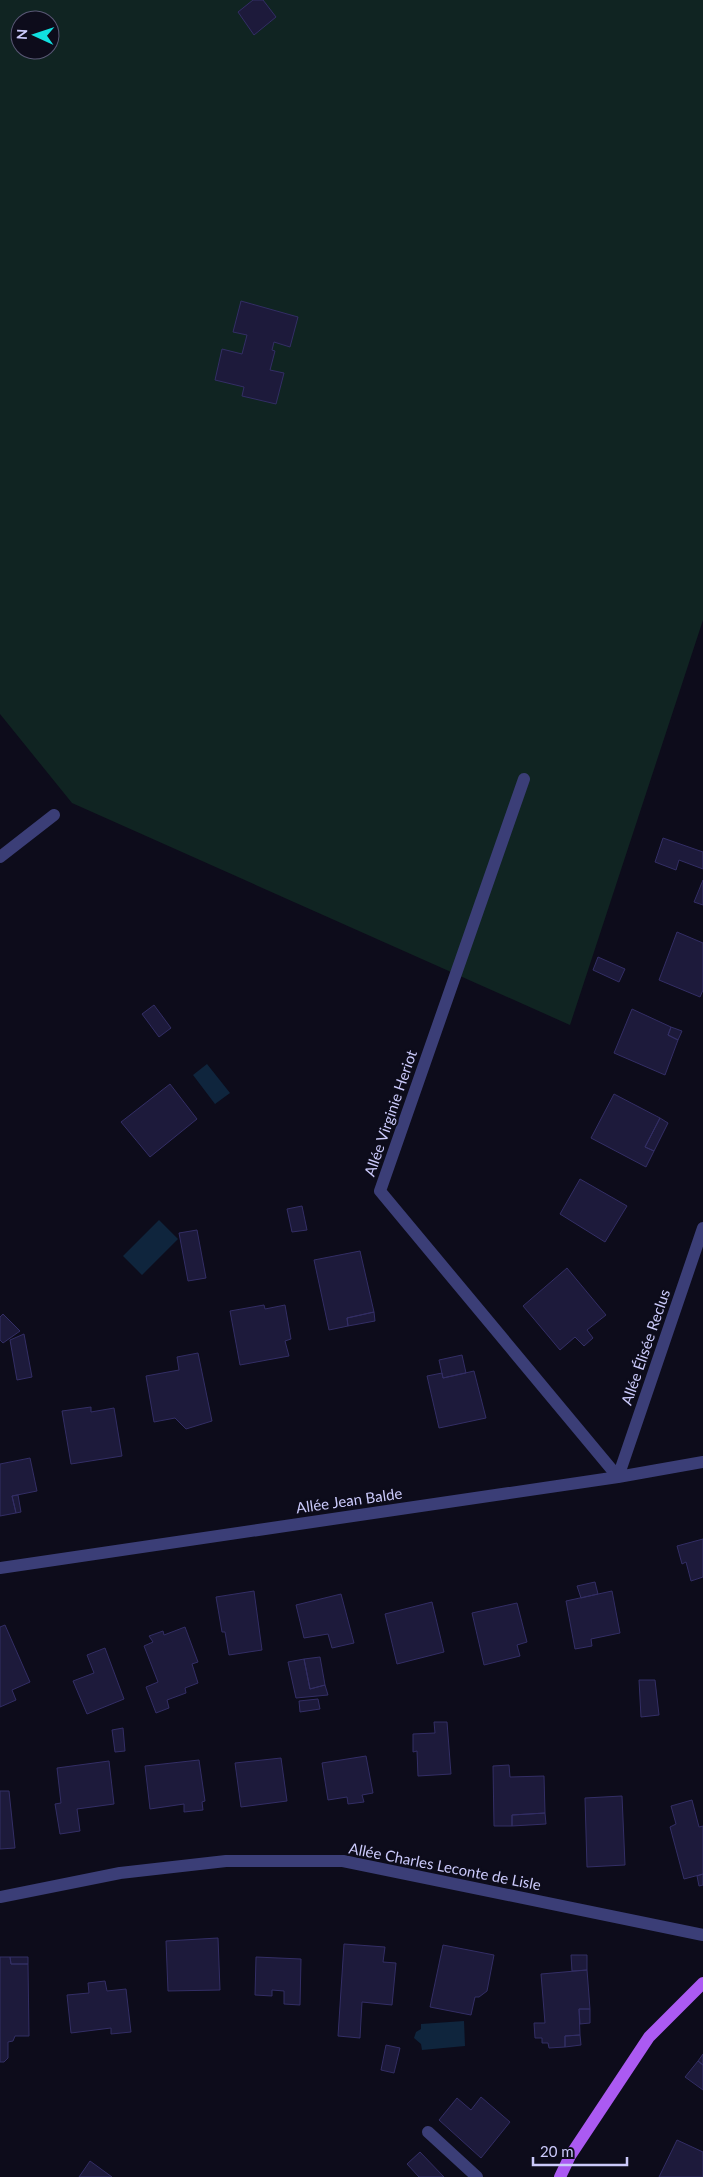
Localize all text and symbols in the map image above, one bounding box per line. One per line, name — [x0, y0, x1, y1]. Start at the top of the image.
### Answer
north arrow — [10, 10, 60, 60]
text: N — [13, 28, 30, 40]
street label: Allée Virginie Heriot — [360, 1047, 420, 1179]
street label: Allée Élisée Reclus — [617, 1287, 673, 1407]
street label: Allée Jean Balde — [295, 1484, 403, 1516]
street label: Allée Charles Leconte de Lisle — [347, 1839, 543, 1893]
scale bar — [533, 2134, 627, 2166]
text: 20 m — [540, 2142, 574, 2160]

